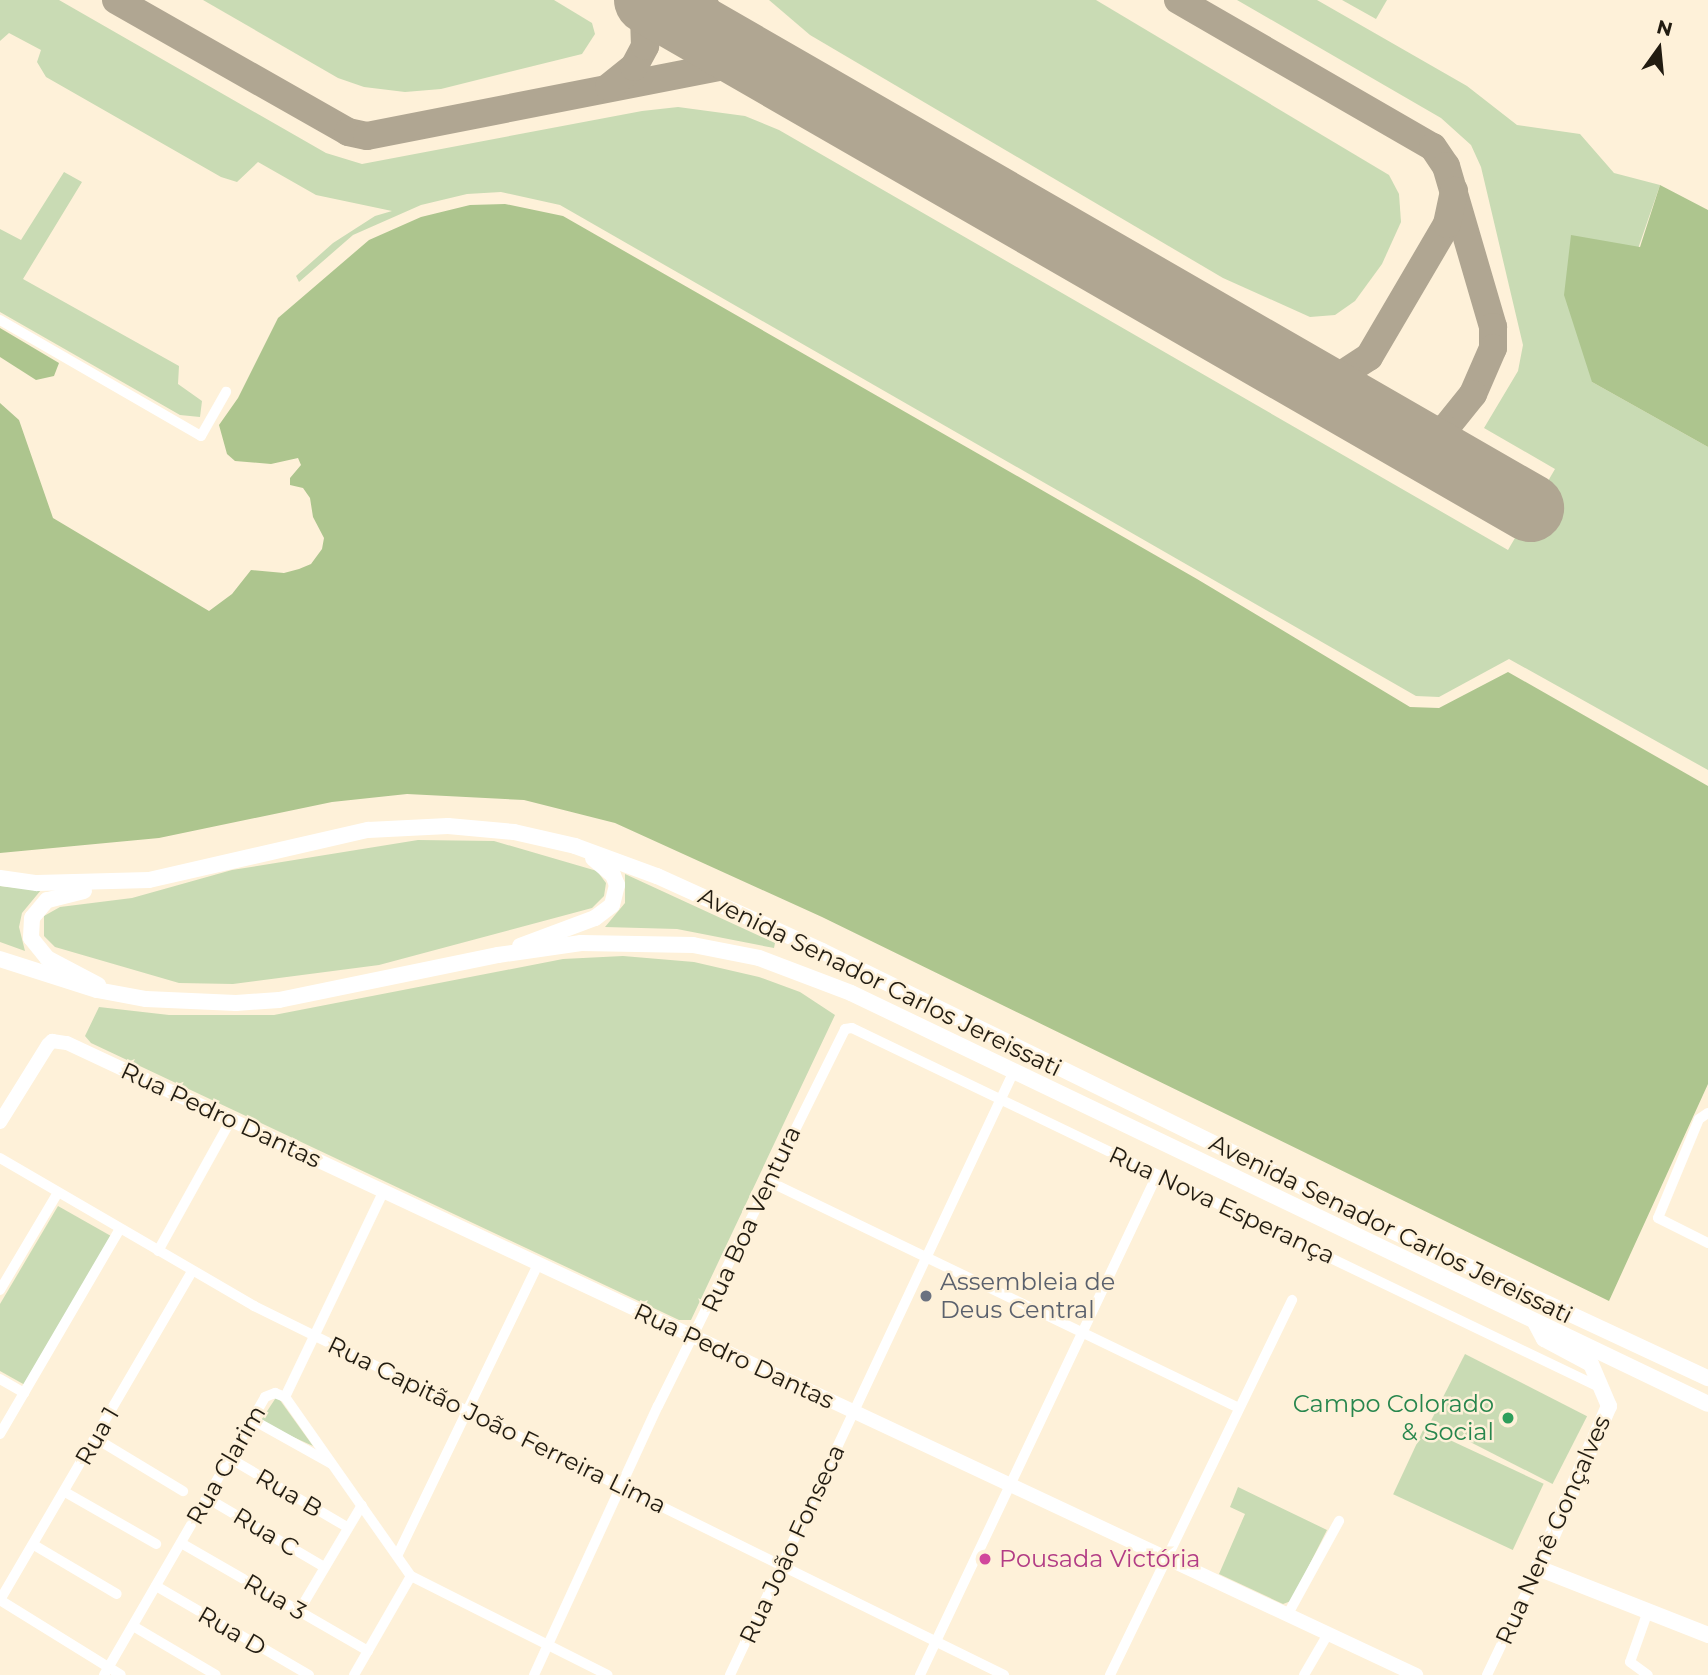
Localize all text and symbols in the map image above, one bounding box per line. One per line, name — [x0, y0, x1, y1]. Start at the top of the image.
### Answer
north arrow — [1624, 14, 1694, 84]
text: N — [1654, 15, 1675, 41]
street label: Avenida Senador Carlos Jereissati — [694, 881, 1066, 1083]
street label: Rua Pedro Dantas — [116, 1056, 326, 1174]
street label: Rua Boa Ventura — [695, 1121, 807, 1317]
street label: Avenida Senador Carlos Jereissati — [1205, 1128, 1577, 1330]
street label: Rua Nova Esperança — [1104, 1140, 1340, 1270]
place label: Assembleia de Deus Central — [940, 1268, 1115, 1324]
marker: Assembleia de Deus Central — [918, 1288, 934, 1304]
street label: Rua Pedro Dantas — [629, 1297, 839, 1415]
street label: Rua Capitão João Ferreira Lima — [323, 1330, 671, 1520]
place label: Campo Colorado & Social — [1293, 1390, 1494, 1446]
street label: Rua Clarim — [180, 1400, 272, 1530]
street label: Rua 1 — [69, 1402, 125, 1470]
marker: Campo Colorado & Social — [1500, 1410, 1516, 1426]
street label: Rua Nenê Gonçalves — [1489, 1411, 1617, 1649]
street label: Rua João Fonseca — [733, 1440, 851, 1648]
street label: Rua B — [251, 1463, 327, 1523]
street label: Rua C — [228, 1501, 304, 1563]
place label: Pousada Victória — [999, 1545, 1201, 1573]
marker: Pousada Victória — [977, 1551, 993, 1567]
street label: Rua 3 — [239, 1568, 311, 1626]
street label: Rua D — [193, 1600, 271, 1662]

